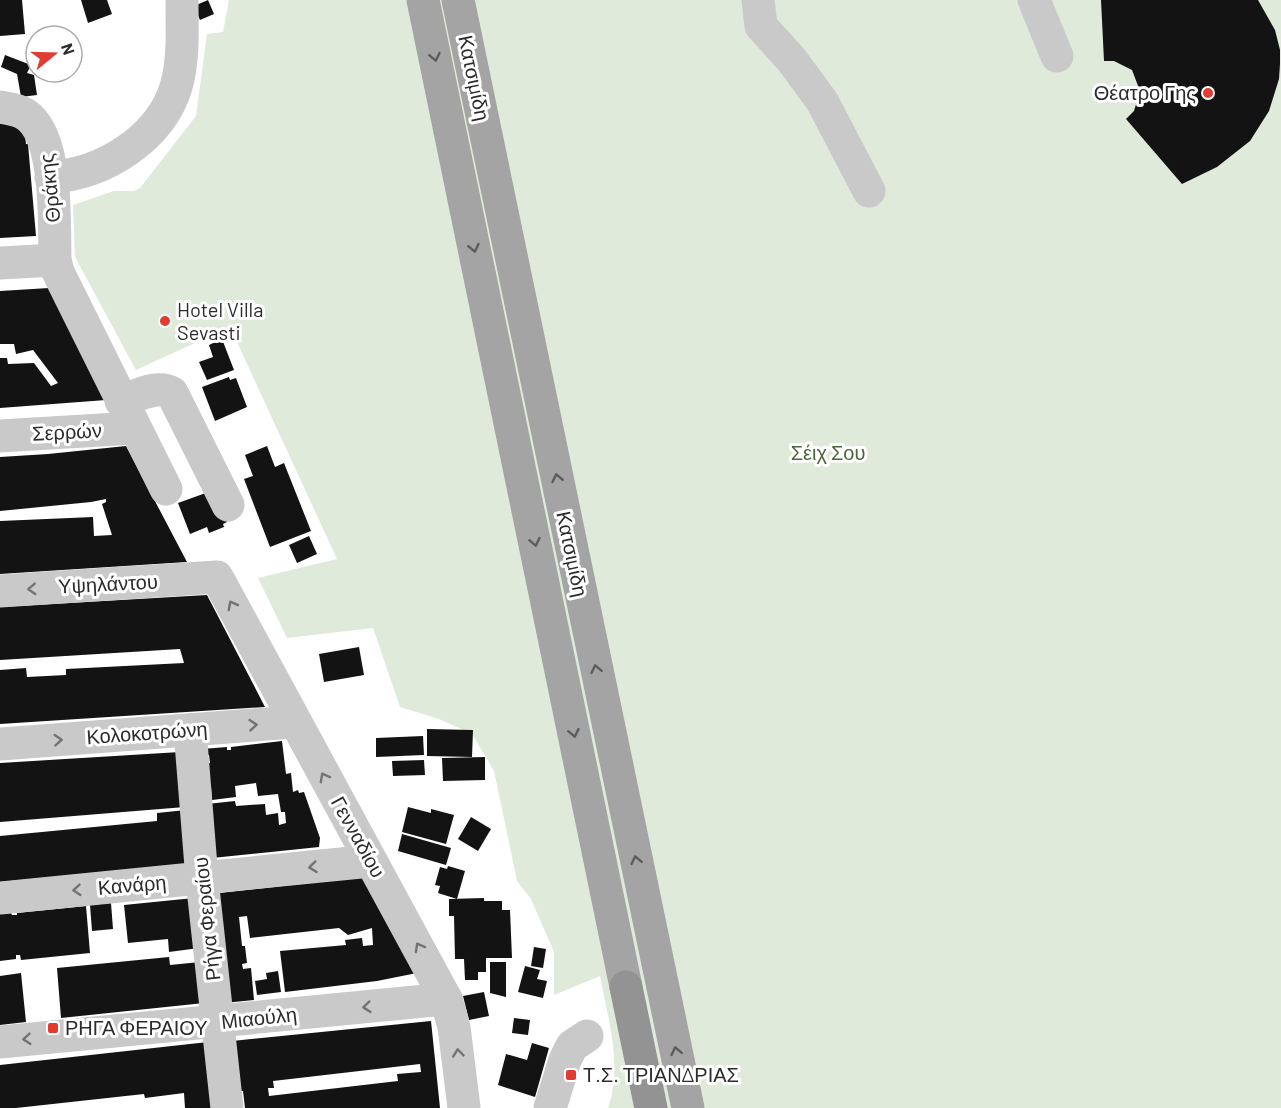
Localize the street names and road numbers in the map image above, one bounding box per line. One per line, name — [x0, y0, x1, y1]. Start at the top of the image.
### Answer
street label: Κατσιμίδη — [454, 33, 496, 123]
street label: Θράκης — [33, 152, 65, 224]
street label: Σερρών — [32, 417, 102, 445]
street label: Κατσιμίδη — [552, 509, 594, 599]
street label: Υψηλάντου — [58, 568, 158, 598]
street label: Κολοκοτρώνη — [86, 716, 208, 748]
street label: Γενναδίου — [327, 792, 391, 881]
street label: Ρήγα Φεραίου — [188, 856, 224, 982]
street label: Κανάρη — [97, 869, 167, 899]
street label: Μιαούλη — [220, 1001, 298, 1033]

